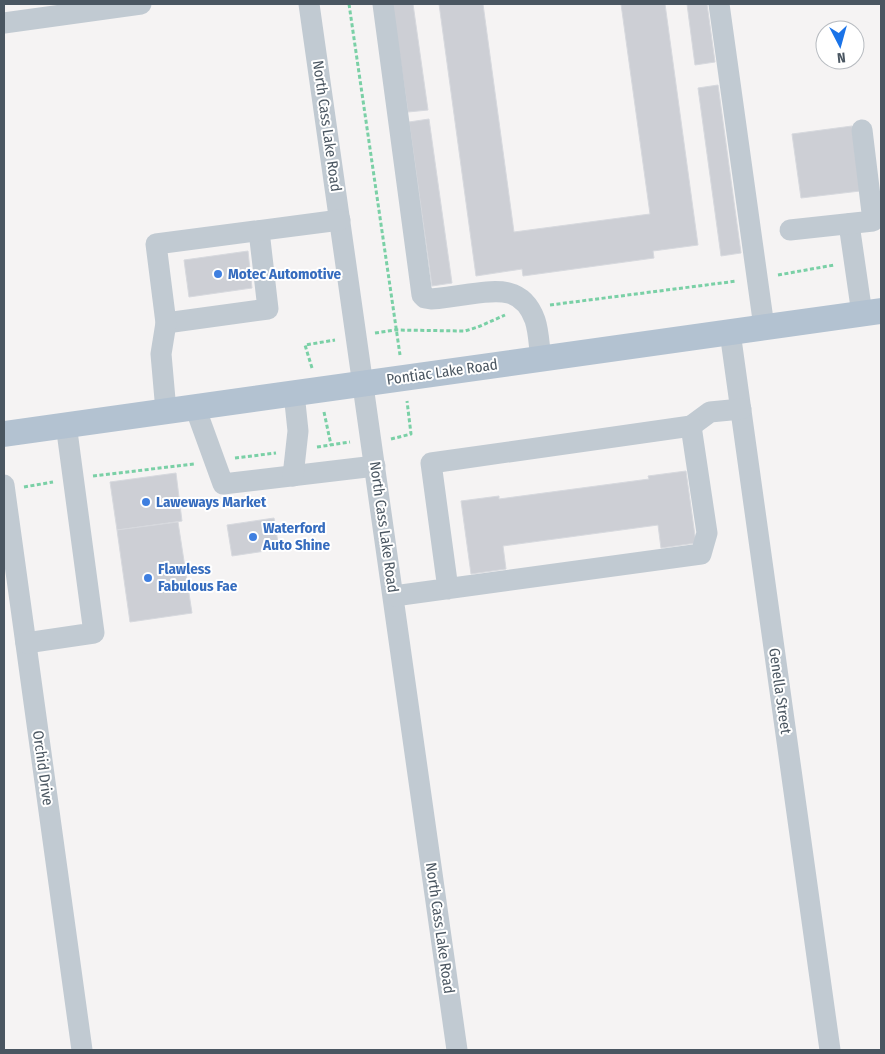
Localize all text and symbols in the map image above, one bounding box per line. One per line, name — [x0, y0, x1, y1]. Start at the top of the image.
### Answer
north arrow — [815, 20, 865, 70]
text: N — [836, 49, 846, 66]
street label: North Cass Lake Road — [309, 59, 345, 193]
place label: Motec Automotive — [228, 265, 342, 283]
marker: Motec Automotive — [212, 268, 224, 280]
street label: Pontiac Lake Road — [385, 355, 499, 389]
street label: North Cass Lake Road — [366, 460, 402, 594]
place label: Laweways Market — [156, 493, 267, 511]
marker: Laweways Market — [140, 496, 152, 508]
place label: Waterford Auto Shine — [262, 519, 330, 554]
marker: Waterford Auto Shine — [247, 531, 259, 543]
place label: Flawless Fabulous Fae — [158, 560, 238, 595]
marker: Flawless Fabulous Fae — [142, 572, 154, 584]
street label: Genella Street — [765, 647, 795, 735]
street label: Orchid Drive — [29, 729, 57, 807]
street label: North Cass Lake Road — [422, 861, 458, 995]

